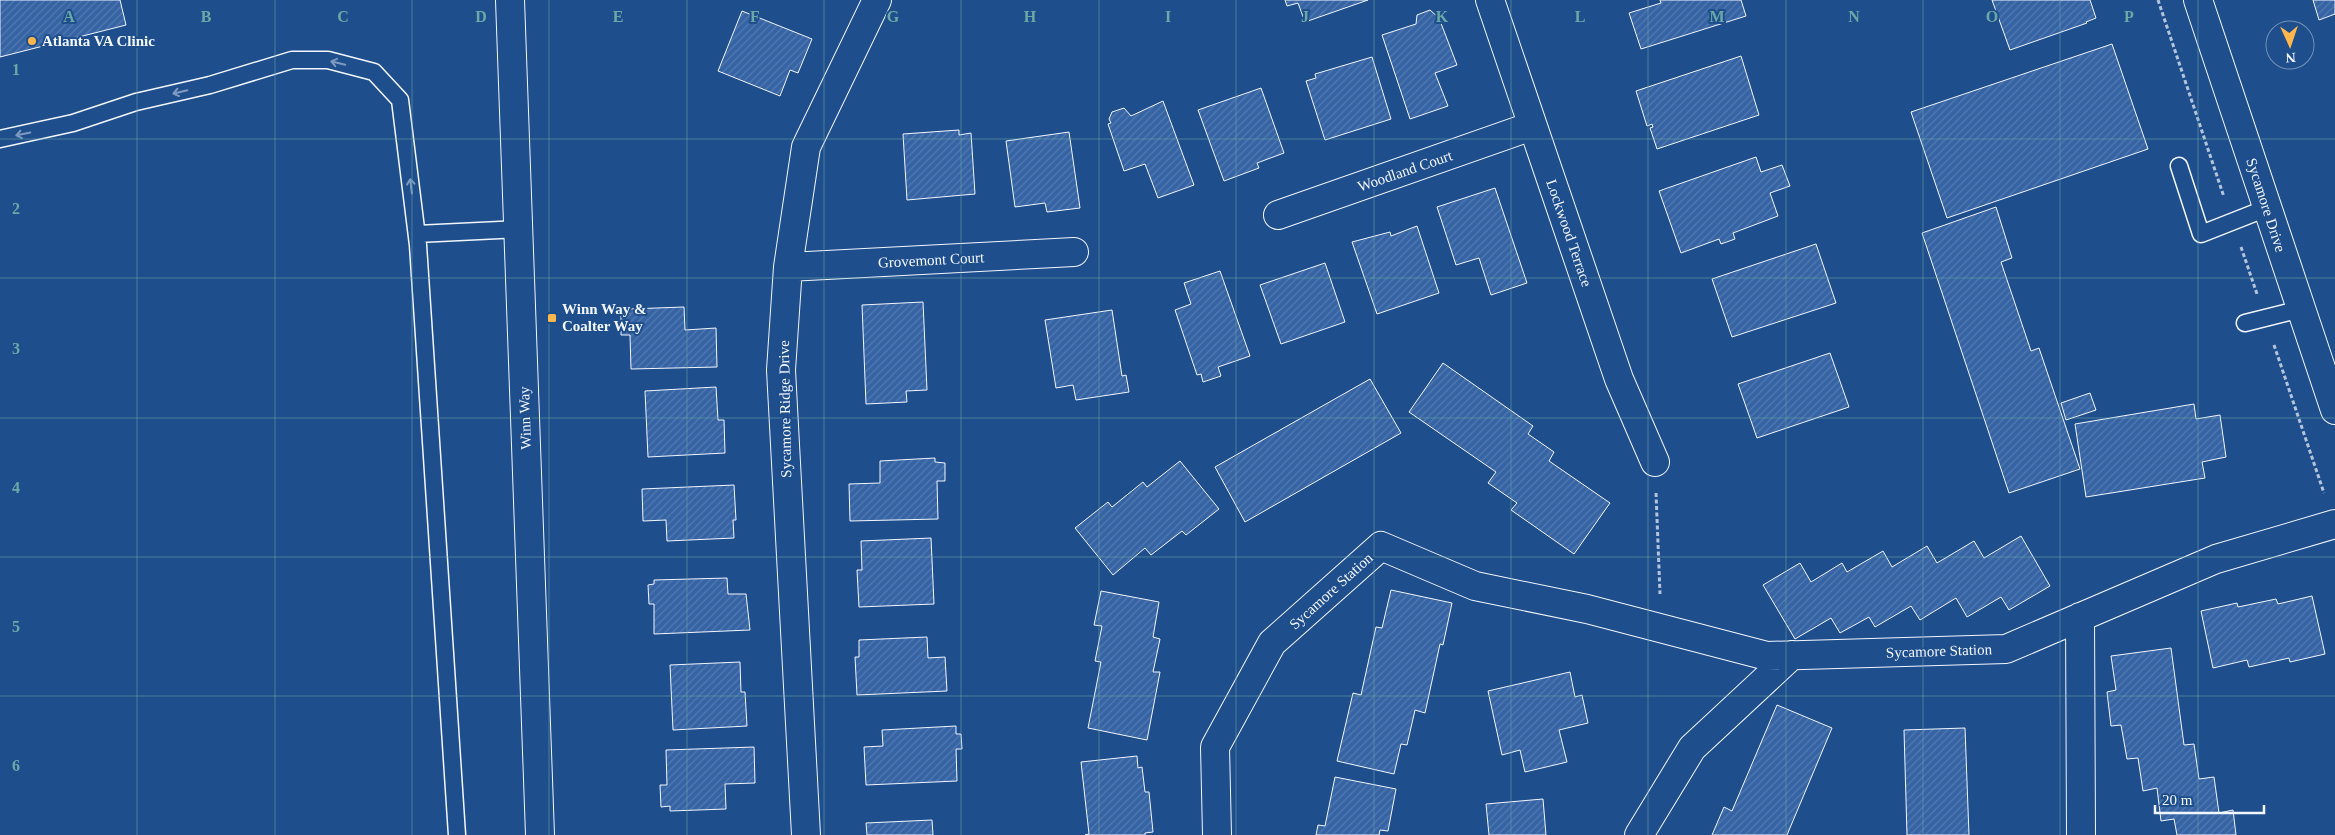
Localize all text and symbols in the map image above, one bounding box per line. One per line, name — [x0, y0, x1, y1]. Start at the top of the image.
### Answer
text: A — [63, 8, 75, 25]
text: B — [201, 8, 212, 25]
text: C — [337, 8, 349, 25]
text: D — [475, 8, 487, 25]
text: E — [613, 8, 623, 25]
text: F — [750, 8, 760, 25]
text: G — [887, 8, 900, 25]
text: H — [1024, 8, 1037, 25]
text: I — [1165, 8, 1171, 25]
text: J — [1301, 8, 1309, 25]
text: K — [1436, 8, 1449, 25]
text: L — [1575, 8, 1585, 25]
text: M — [1709, 8, 1725, 25]
text: N — [1848, 8, 1860, 25]
text: O — [1986, 8, 1998, 25]
text: P — [2124, 8, 2134, 25]
north arrow — [2265, 20, 2315, 70]
place label: Atlanta VA Clinic — [42, 33, 155, 49]
marker: Atlanta VA Clinic — [26, 35, 38, 47]
text: N — [2285, 50, 2296, 65]
one-way arrow — [330, 57, 346, 67]
text: 1 — [12, 61, 20, 78]
one-way arrow — [173, 88, 189, 97]
one-way arrow — [16, 130, 32, 139]
street label: Woodland Court — [1355, 147, 1455, 195]
street label: Sycamore Drive — [2243, 156, 2289, 254]
street label: Lockwood Terrace — [1543, 177, 1595, 289]
one-way arrow — [406, 178, 416, 194]
text: 2 — [12, 200, 20, 217]
street label: Grovemont Court — [878, 249, 985, 271]
place label: Winn Way & Coalter Way — [562, 301, 646, 334]
marker: Winn Way & Coalter Way — [546, 312, 558, 324]
text: 3 — [12, 340, 20, 357]
street label: Sycamore Ridge Drive — [776, 340, 794, 478]
street label: Winn Way — [516, 386, 534, 450]
text: 4 — [12, 479, 20, 496]
street label: Sycamore Station — [1286, 549, 1376, 632]
text: 5 — [12, 618, 20, 635]
street label: Sycamore Station — [1886, 641, 1993, 661]
text: 6 — [12, 757, 20, 774]
scale bar — [2155, 782, 2264, 814]
text: 20 m — [2162, 792, 2193, 808]

